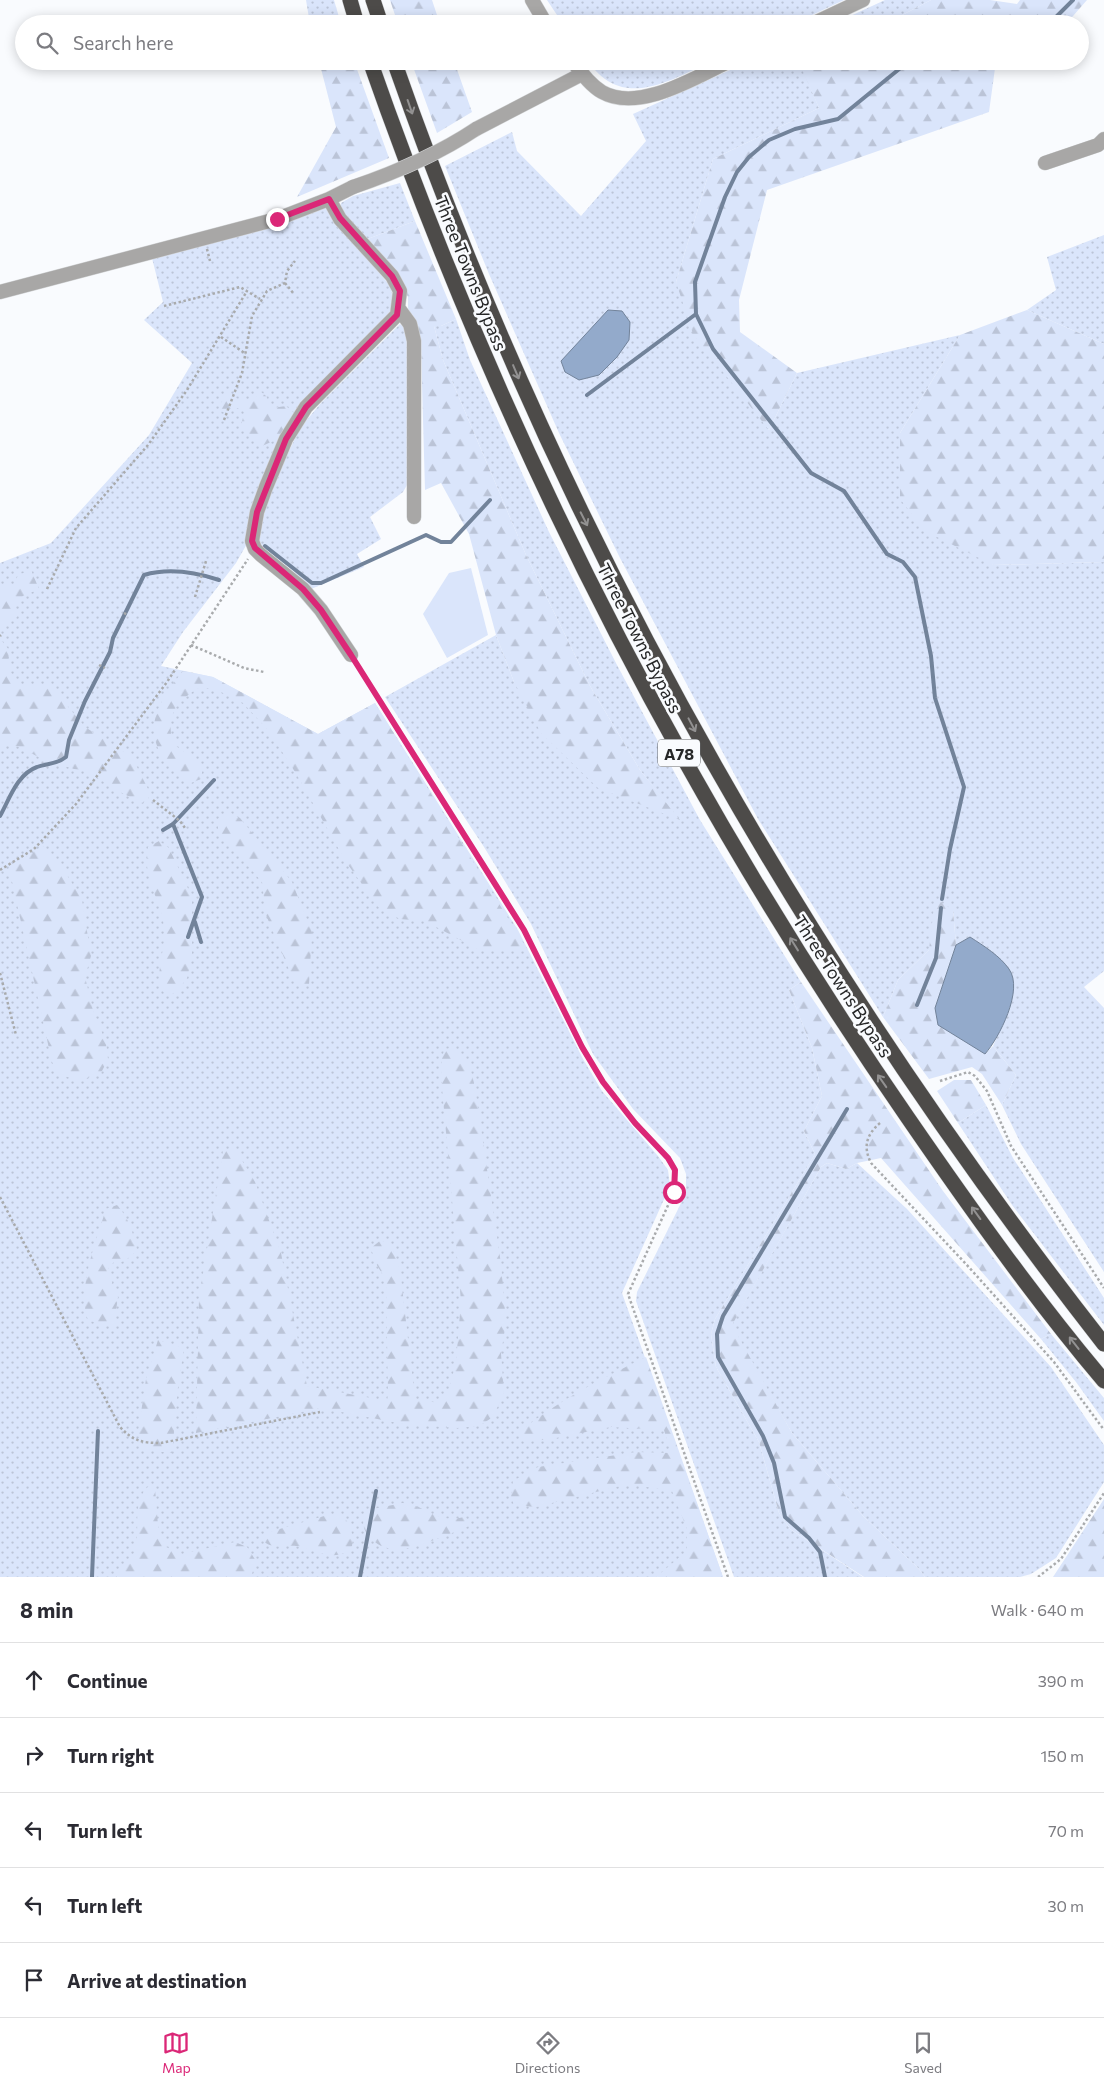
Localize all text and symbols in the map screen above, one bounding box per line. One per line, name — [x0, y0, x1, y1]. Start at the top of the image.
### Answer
search box — [15, 15, 1089, 70]
icon: search — [33, 29, 61, 57]
text: Search here — [73, 31, 173, 54]
one-way arrow — [406, 99, 415, 115]
street label: Three Towns Bypass — [430, 192, 512, 354]
route end — [266, 208, 289, 231]
one-way arrow — [511, 364, 521, 379]
one-way arrow — [580, 511, 589, 526]
street label: Three Towns Bypass — [593, 559, 687, 717]
one-way arrow — [687, 718, 697, 732]
road number: A78 — [658, 740, 700, 766]
street label: Three Towns Bypass — [789, 911, 897, 1061]
one-way arrow — [789, 938, 799, 952]
one-way arrow — [877, 1074, 887, 1088]
route start — [663, 1181, 686, 1204]
one-way arrow — [971, 1206, 981, 1220]
one-way arrow — [1069, 1336, 1079, 1350]
text: 8 min — [20, 1597, 73, 1622]
text: Walk · 640 m — [991, 1600, 1084, 1619]
icon: ahead — [20, 1666, 48, 1694]
text: Continue — [67, 1669, 147, 1692]
text: 390 m — [1038, 1671, 1084, 1690]
icon: right — [20, 1741, 48, 1769]
text: Turn right — [67, 1744, 154, 1767]
text: 150 m — [1041, 1746, 1084, 1765]
icon: left — [20, 1816, 48, 1844]
text: Turn left — [67, 1819, 142, 1842]
text: 70 m — [1048, 1821, 1084, 1840]
icon: left — [20, 1891, 48, 1919]
text: Turn left — [67, 1894, 142, 1917]
text: 30 m — [1047, 1896, 1084, 1915]
icon: arrive — [20, 1966, 48, 1994]
text: Arrive at destination — [67, 1969, 247, 1992]
tab: Map — [162, 2029, 191, 2076]
tab: Directions — [515, 2029, 580, 2076]
tab: Saved — [904, 2029, 942, 2076]

